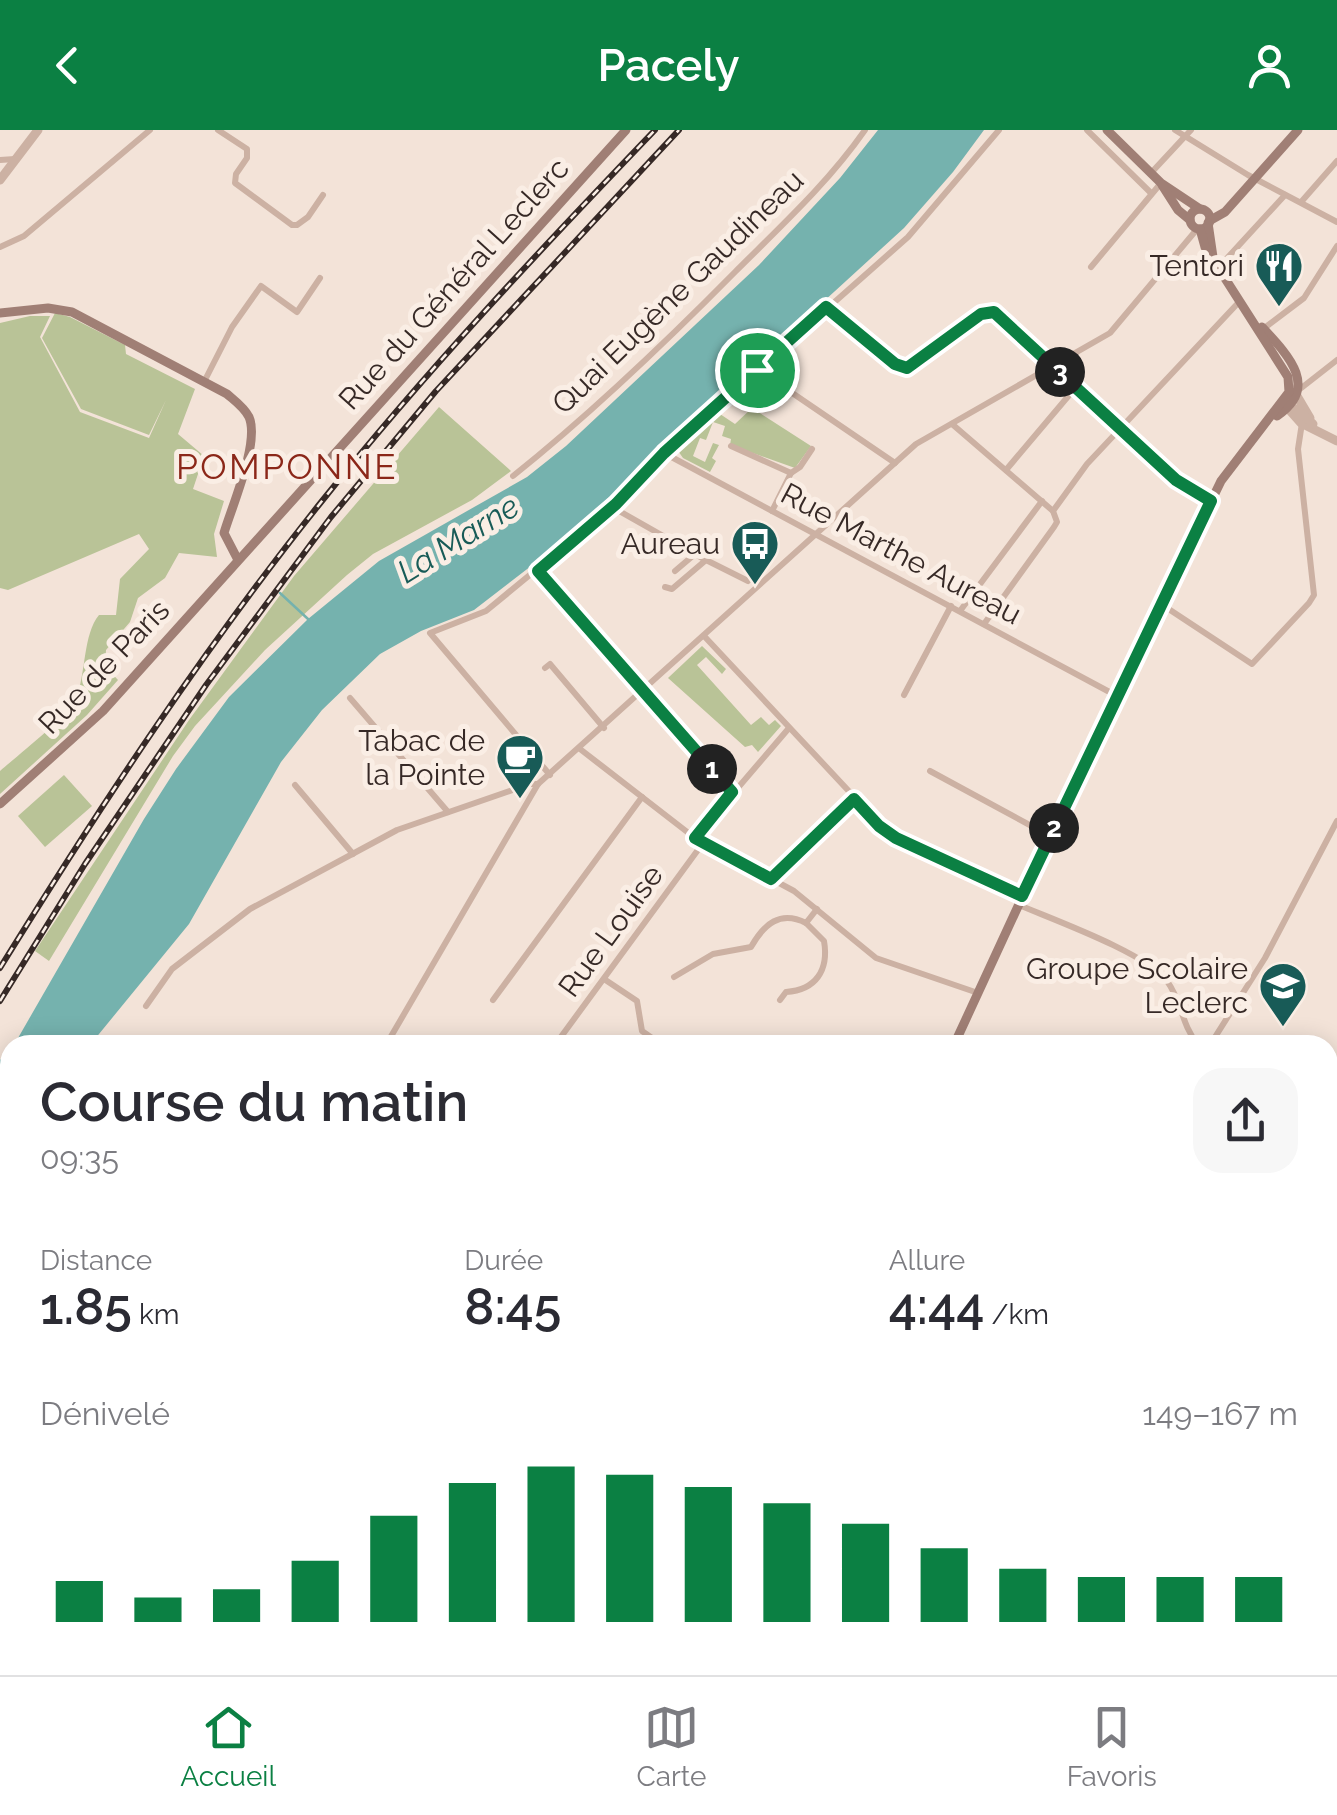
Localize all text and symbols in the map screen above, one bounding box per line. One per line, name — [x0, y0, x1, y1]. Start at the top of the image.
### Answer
icon: back — [40, 38, 95, 93]
icon: person — [1242, 38, 1297, 93]
text: Pacely — [598, 39, 740, 92]
street label: Rue du Général Leclerc — [332, 151, 576, 417]
street label: Quai Eugène Gaudineau — [545, 162, 811, 421]
restaurant icon: Tentori — [1253, 240, 1305, 308]
place label: Tentori — [1149, 248, 1244, 283]
pin — [715, 328, 800, 413]
icon: arrive — [730, 343, 785, 398]
pin: 3 — [1035, 347, 1085, 397]
text: 3 — [1052, 355, 1068, 388]
district label: POMPONNE — [176, 446, 398, 487]
street label: Rue Marthe Aureau — [775, 475, 1027, 632]
water label: La Marne — [390, 487, 525, 590]
bus stop icon: Aureau — [729, 518, 781, 586]
place label: Aureau — [620, 526, 720, 561]
street label: Rue de Paris — [31, 592, 176, 741]
place label: Tabac de la Pointe — [358, 723, 485, 792]
cafe icon: Tabac de la Pointe — [494, 732, 546, 800]
pin: 1 — [687, 744, 737, 794]
text: 1 — [705, 752, 719, 785]
pin: 2 — [1029, 803, 1079, 853]
text: 2 — [1046, 811, 1062, 844]
street label: Rue Louise — [551, 858, 670, 1003]
place label: Groupe Scolaire Leclerc — [1026, 951, 1248, 1020]
school or university icon: Groupe Scolaire Leclerc — [1257, 960, 1309, 1028]
button: share — [1193, 1068, 1298, 1173]
text: Course du matin — [40, 1069, 468, 1134]
text: 09:35 — [40, 1139, 119, 1176]
text: Distance — [40, 1244, 152, 1277]
text: Durée — [464, 1244, 543, 1277]
text: Allure — [889, 1244, 965, 1277]
text: 1.85 — [40, 1277, 132, 1336]
text: 8:45 — [464, 1277, 561, 1336]
text: 4:44 — [889, 1277, 984, 1336]
text: km — [132, 1298, 180, 1331]
text: /km — [984, 1298, 1049, 1331]
text: Dénivelé — [40, 1395, 170, 1432]
text: 149–167 m — [1142, 1395, 1298, 1432]
tab: Accueil — [180, 1700, 276, 1793]
tab: Carte — [637, 1700, 706, 1793]
tab: Favoris — [1067, 1700, 1157, 1793]

